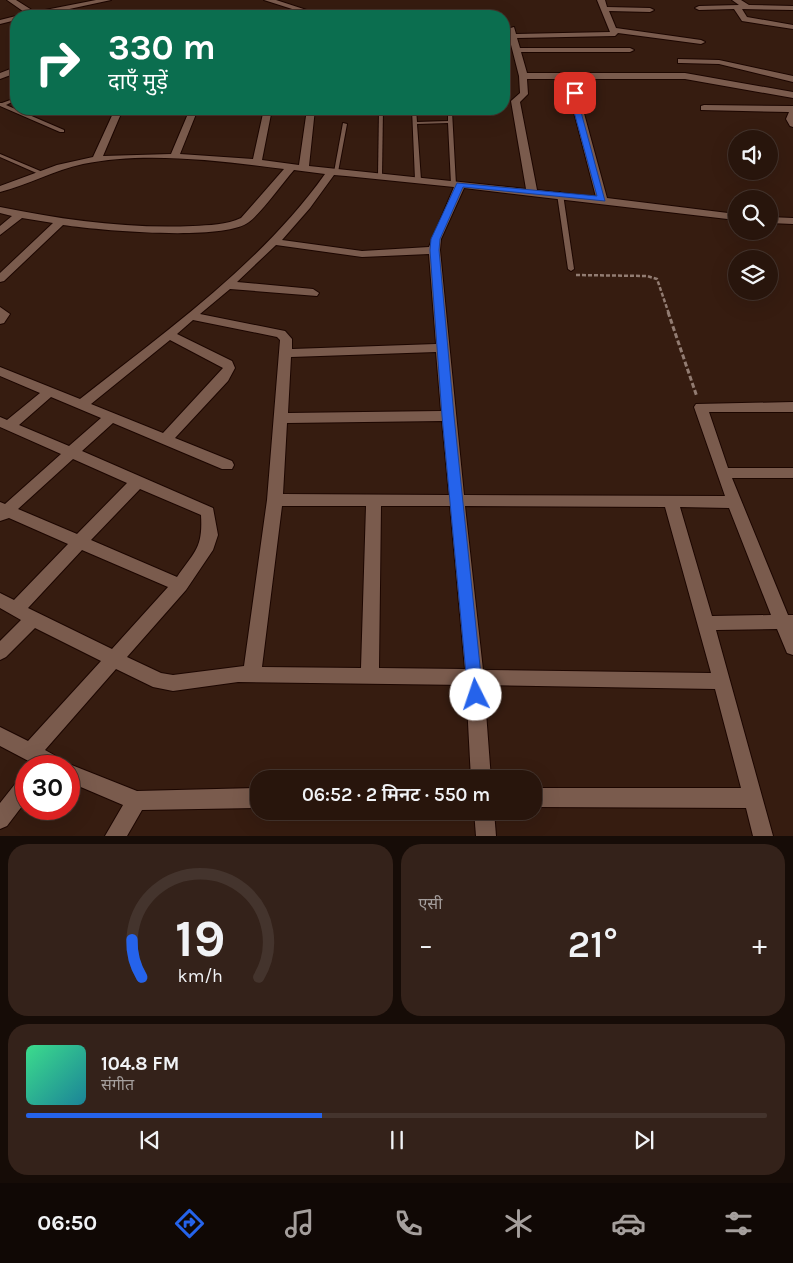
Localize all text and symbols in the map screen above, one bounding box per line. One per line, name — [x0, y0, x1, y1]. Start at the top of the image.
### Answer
text: 330 m — [108, 27, 216, 68]
icon: right — [25, 30, 90, 95]
text: दाएँ मुड़ें — [108, 69, 168, 95]
pin — [554, 72, 596, 114]
icon: arrive — [561, 79, 589, 107]
map controls — [728, 130, 778, 300]
button: sound — [728, 130, 778, 180]
button: search — [728, 190, 778, 240]
button: layers — [728, 250, 778, 300]
position arrow — [449, 668, 501, 720]
speed limit sign: 30 — [15, 755, 80, 820]
text: 06:52 · 2 मिनट · 550 m — [302, 784, 490, 806]
text: एसी — [419, 894, 442, 913]
text: 19 — [175, 908, 225, 969]
text: 21° — [568, 922, 618, 967]
text: − — [419, 928, 433, 961]
text: + — [752, 928, 767, 961]
text: km/h — [178, 966, 223, 987]
text: 104.8 FM — [101, 1053, 179, 1075]
text: संगीत — [101, 1075, 134, 1094]
icon: previous — [136, 1126, 164, 1154]
icon: pause — [383, 1126, 411, 1154]
icon: next — [630, 1126, 658, 1154]
icon: directions — [172, 1206, 207, 1241]
icon: music — [282, 1206, 317, 1241]
icon: phone — [391, 1206, 426, 1241]
icon: climate — [501, 1206, 536, 1241]
icon: car — [611, 1206, 646, 1241]
icon: filters — [721, 1206, 756, 1241]
text: 06:50 — [37, 1210, 97, 1236]

